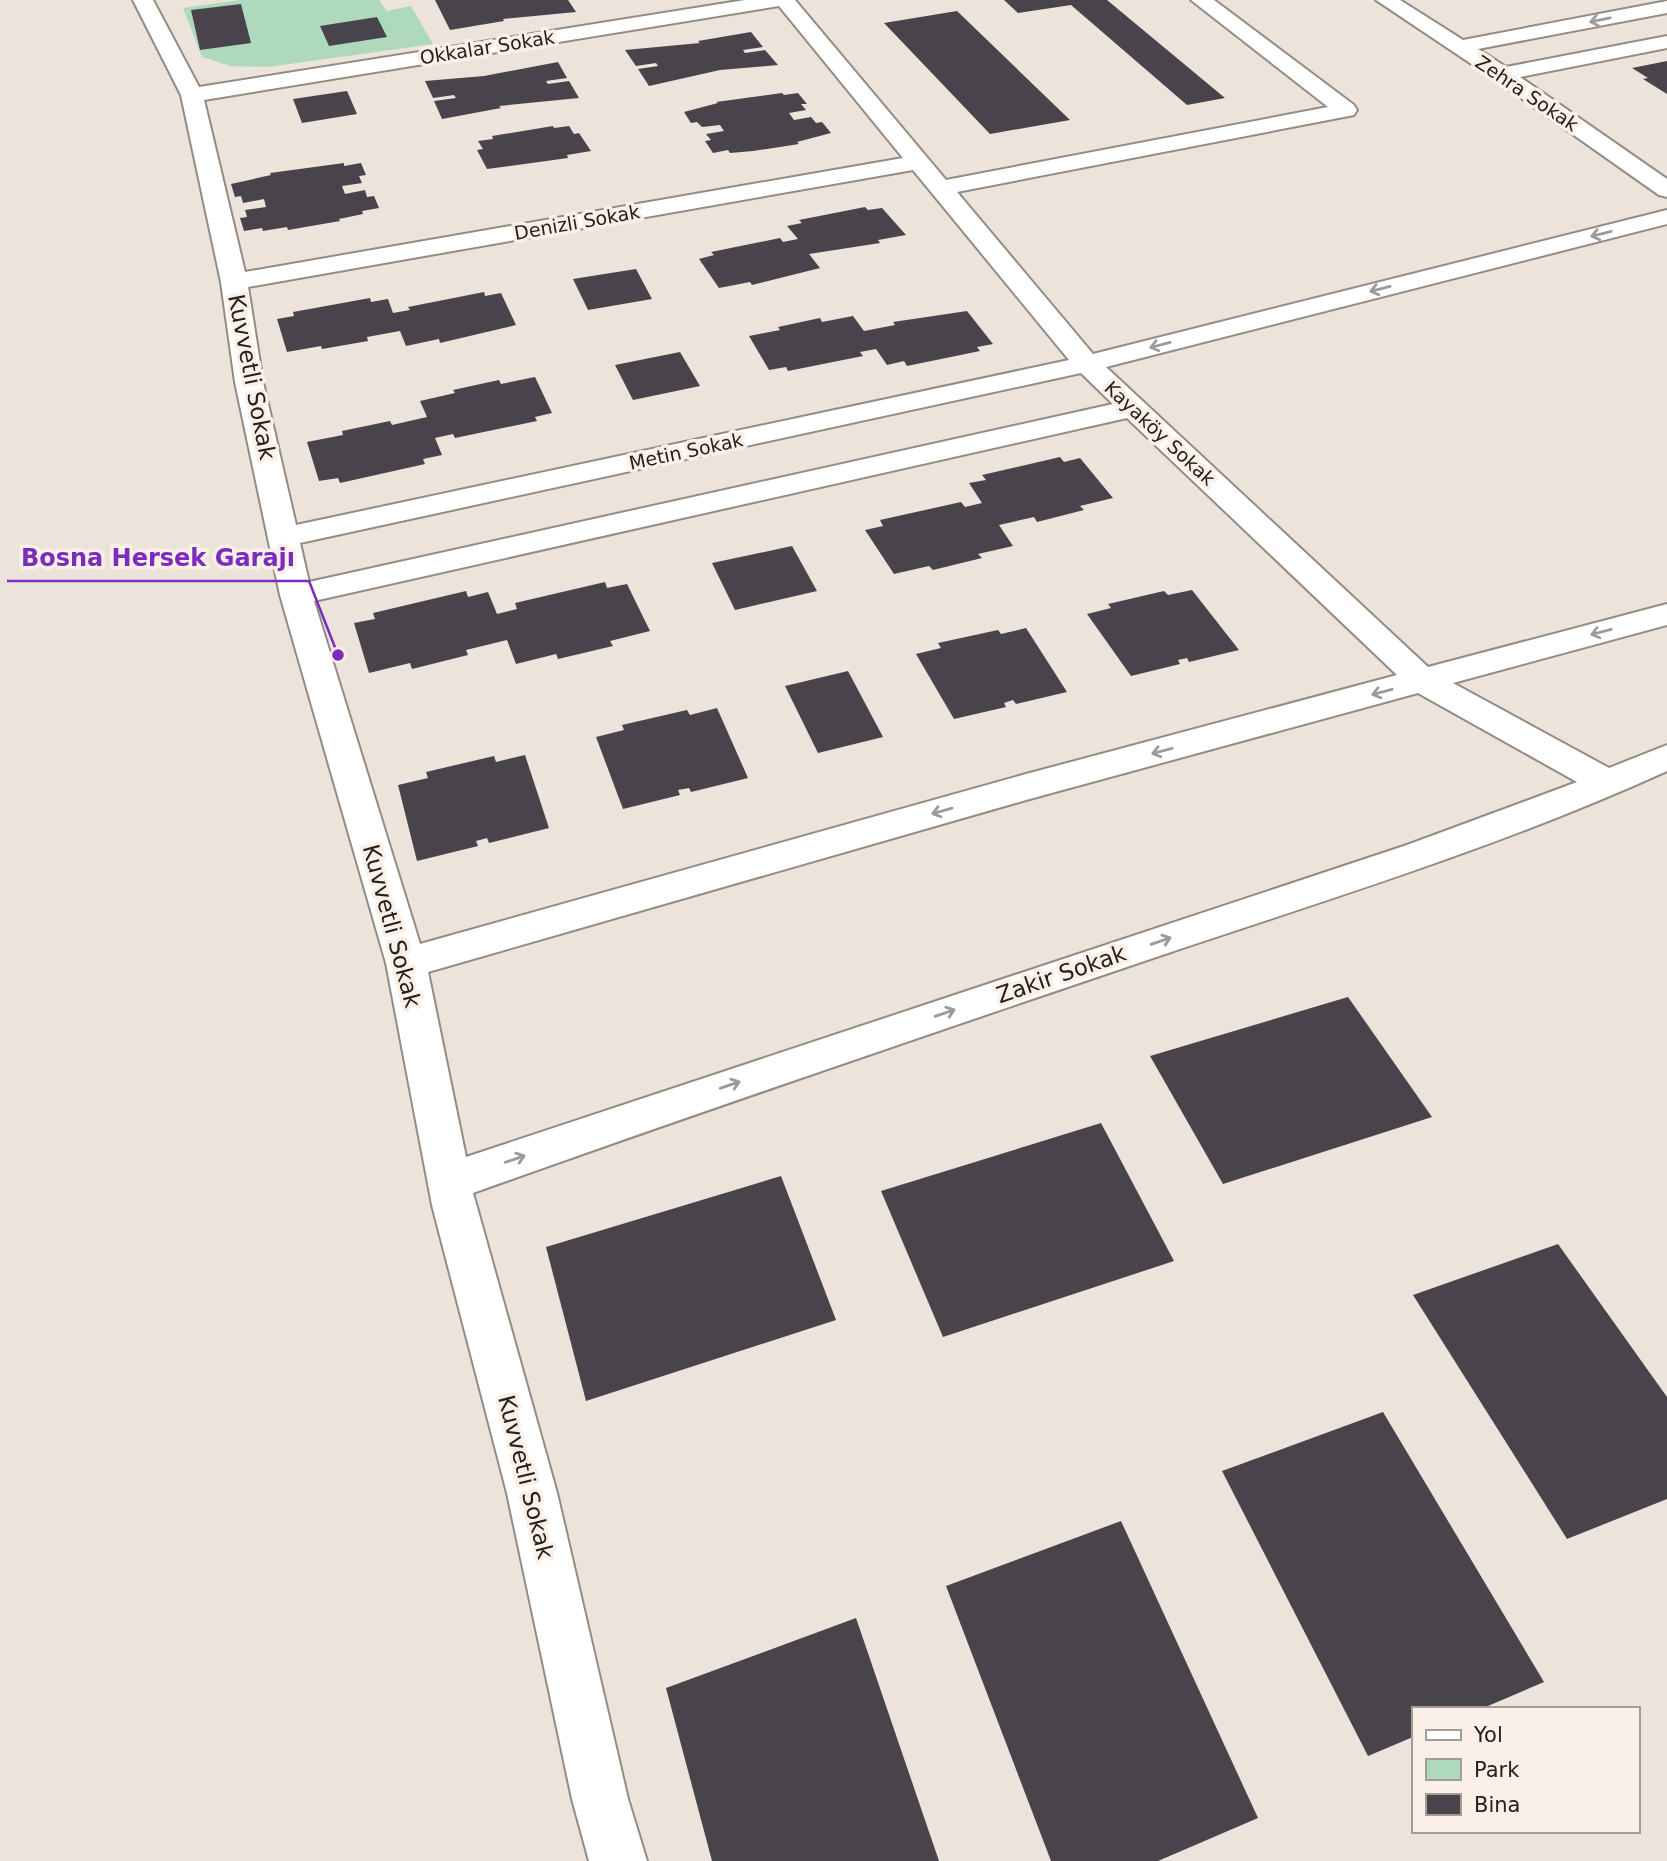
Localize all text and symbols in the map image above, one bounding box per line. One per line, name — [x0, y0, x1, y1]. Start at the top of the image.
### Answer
one-way arrow — [1589, 14, 1612, 27]
street label: Okkalar Sokak — [418, 25, 556, 69]
street label: Zehra Sokak — [1471, 51, 1583, 135]
street label: Denizli Sokak — [512, 200, 642, 244]
one-way arrow — [1590, 228, 1613, 241]
one-way arrow — [1369, 283, 1392, 296]
street label: Kuvvetli Sokak — [223, 292, 281, 463]
one-way arrow — [1149, 339, 1172, 352]
street label: Kayaköy Sokak — [1100, 376, 1220, 490]
street label: Metin Sokak — [627, 428, 745, 474]
callout: Bosna Hersek Garajı — [7, 536, 309, 581]
text: Bosna Hersek Garajı — [21, 544, 295, 572]
one-way arrow — [1590, 626, 1613, 639]
one-way arrow — [1371, 686, 1393, 699]
one-way arrow — [1151, 745, 1173, 758]
one-way arrow — [932, 805, 954, 818]
street label: Kuvvetli Sokak — [358, 841, 426, 1011]
one-way arrow — [1150, 934, 1172, 947]
street label: Zakir Sokak — [993, 939, 1130, 1008]
one-way arrow — [934, 1006, 956, 1018]
one-way arrow — [718, 1078, 740, 1090]
one-way arrow — [503, 1152, 525, 1164]
street label: Kuvvetli Sokak — [493, 1392, 559, 1562]
legend — [1412, 1707, 1639, 1833]
text: Yol — [1473, 1723, 1503, 1747]
text: Park — [1474, 1758, 1520, 1782]
text: Bina — [1474, 1793, 1520, 1817]

